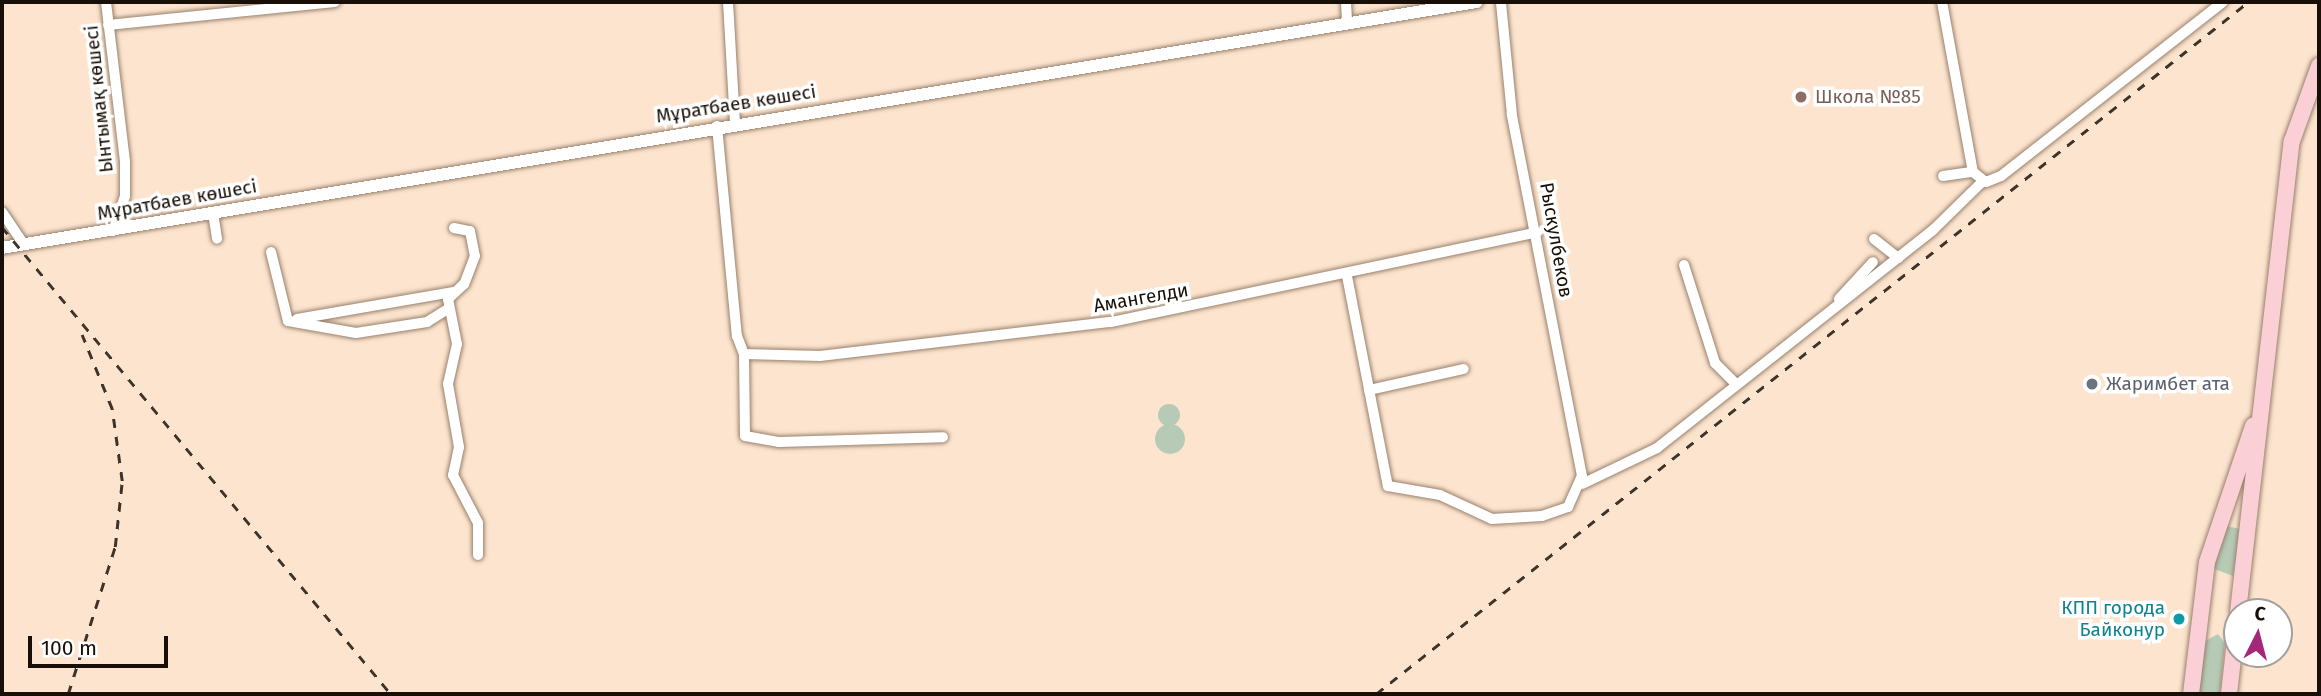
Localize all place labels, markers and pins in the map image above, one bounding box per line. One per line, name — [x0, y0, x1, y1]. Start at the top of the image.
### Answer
place label: Школа №85 — [1815, 86, 1921, 108]
marker: Школа №85 — [1793, 89, 1809, 105]
place label: Жаримбет ата — [2106, 373, 2230, 395]
marker: Жаримбет ата — [2084, 376, 2100, 392]
place label: КПП города Байконур — [2061, 597, 2165, 641]
marker: КПП города Байконур — [2171, 611, 2187, 627]

